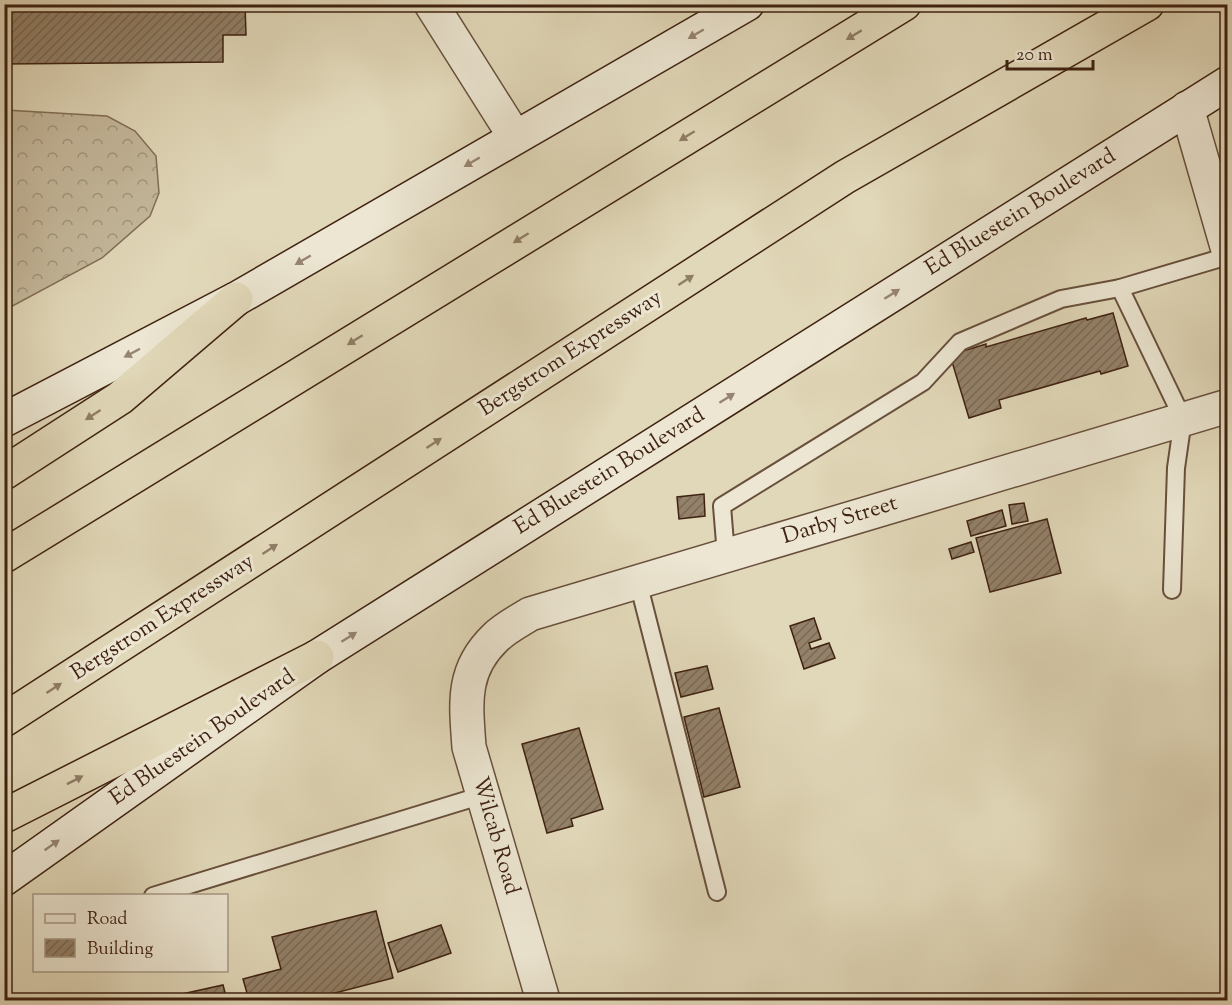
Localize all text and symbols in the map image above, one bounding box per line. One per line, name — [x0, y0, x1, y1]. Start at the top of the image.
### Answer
one-way arrow — [688, 28, 704, 39]
one-way arrow — [846, 29, 862, 40]
scale bar — [1007, 33, 1092, 71]
text: 20 m — [1016, 43, 1053, 69]
one-way arrow — [679, 131, 695, 142]
street label: Ed Bluestein Boulevard — [919, 141, 1123, 285]
one-way arrow — [463, 157, 480, 167]
one-way arrow — [513, 233, 529, 244]
one-way arrow — [295, 254, 311, 265]
one-way arrow — [678, 275, 694, 286]
street label: Bergstrom Expressway — [473, 283, 669, 425]
one-way arrow — [884, 289, 900, 300]
one-way arrow — [347, 335, 363, 346]
one-way arrow — [123, 348, 140, 358]
one-way arrow — [719, 393, 735, 404]
street label: Ed Bluestein Boulevard — [508, 400, 712, 544]
one-way arrow — [85, 409, 101, 420]
one-way arrow — [426, 437, 442, 448]
street label: Darby Street — [778, 488, 902, 554]
one-way arrow — [262, 543, 279, 554]
street label: Bergstrom Expressway — [65, 547, 261, 689]
one-way arrow — [341, 631, 357, 642]
street label: Ed Bluestein Boulevard — [104, 662, 302, 814]
one-way arrow — [45, 683, 62, 694]
street label: Wilcab Road — [463, 773, 527, 899]
one-way arrow — [67, 775, 84, 785]
one-way arrow — [44, 839, 60, 851]
legend — [33, 894, 228, 972]
text: Road — [87, 907, 127, 933]
text: Building — [87, 937, 153, 963]

